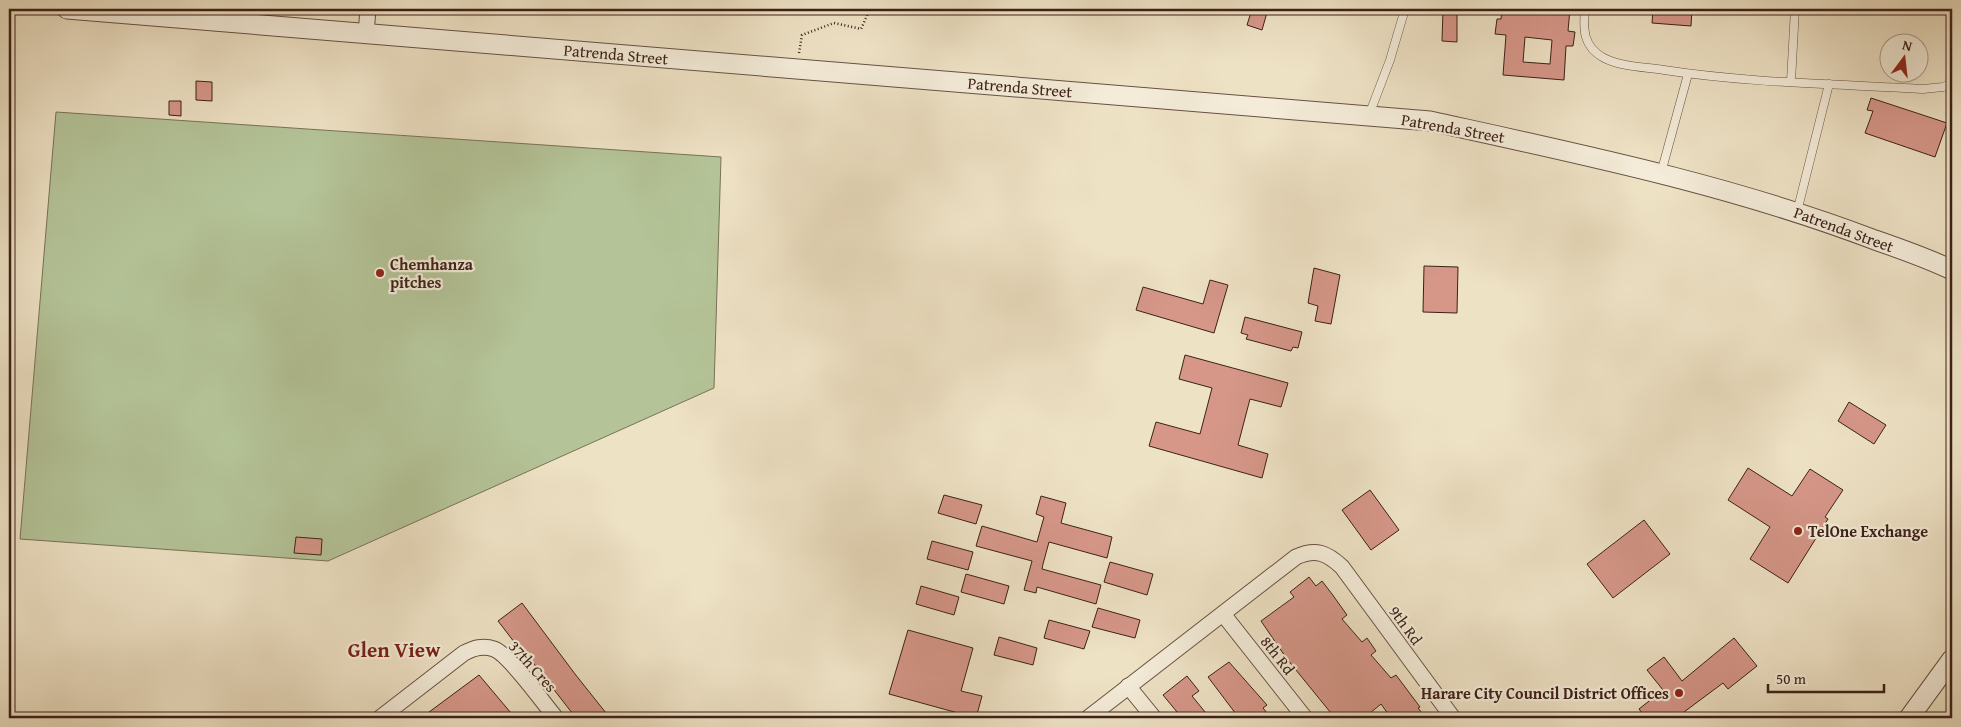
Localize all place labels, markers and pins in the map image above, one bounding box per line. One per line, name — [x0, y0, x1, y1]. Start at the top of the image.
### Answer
place label: Chemhanza pitches — [390, 252, 474, 294]
marker: Chemhanza pitches — [374, 267, 386, 279]
place label: TelOne Exchange — [1808, 519, 1928, 543]
marker: TelOne Exchange — [1792, 525, 1804, 537]
place label: Harare City Council District Offices — [1421, 681, 1669, 705]
marker: Harare City Council District Offices — [1673, 687, 1685, 699]

